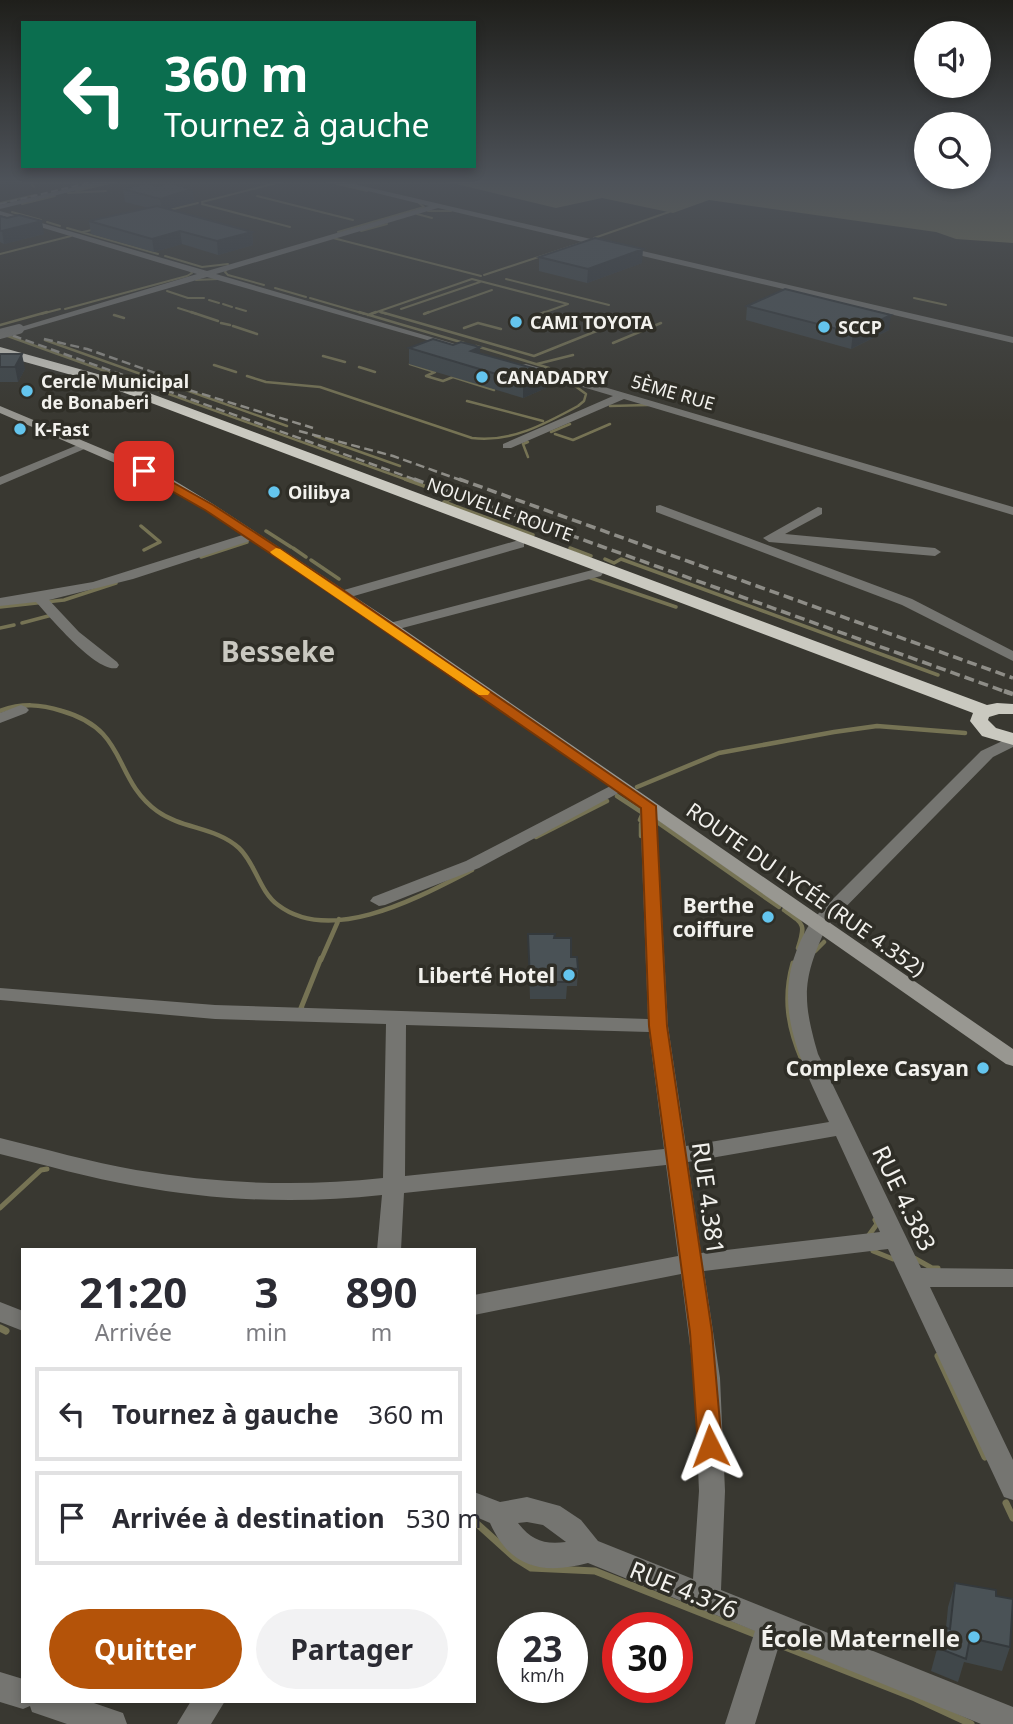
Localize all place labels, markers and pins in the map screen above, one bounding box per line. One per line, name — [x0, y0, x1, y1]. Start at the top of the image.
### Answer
place label: CAMI TOYOTA — [530, 310, 653, 334]
marker: CAMI TOYOTA — [508, 314, 524, 330]
place label: SCCP — [838, 315, 882, 339]
marker: SCCP — [816, 319, 832, 335]
place label: CANADADRY — [496, 365, 609, 389]
place label: Cercle Municipal de Bonaberi — [41, 369, 189, 414]
marker: CANADADRY — [474, 369, 490, 385]
marker: Cercle Municipal de Bonaberi — [19, 383, 35, 399]
place label: K-Fast — [34, 417, 89, 441]
marker: K-Fast — [12, 421, 28, 437]
pin — [114, 441, 174, 501]
place label: Oilibya — [288, 480, 350, 504]
marker: Oilibya — [266, 484, 282, 500]
place label: Berthe coiffure — [672, 891, 754, 943]
marker: Berthe coiffure — [760, 909, 776, 925]
place label: Liberté Hotel — [418, 961, 555, 989]
marker: Liberté Hotel — [561, 967, 577, 983]
place label: Complexe Casyan — [786, 1054, 969, 1082]
marker: Complexe Casyan — [975, 1060, 991, 1076]
place label: École Maternelle — [760, 1621, 960, 1654]
marker: École Maternelle — [966, 1629, 982, 1645]

